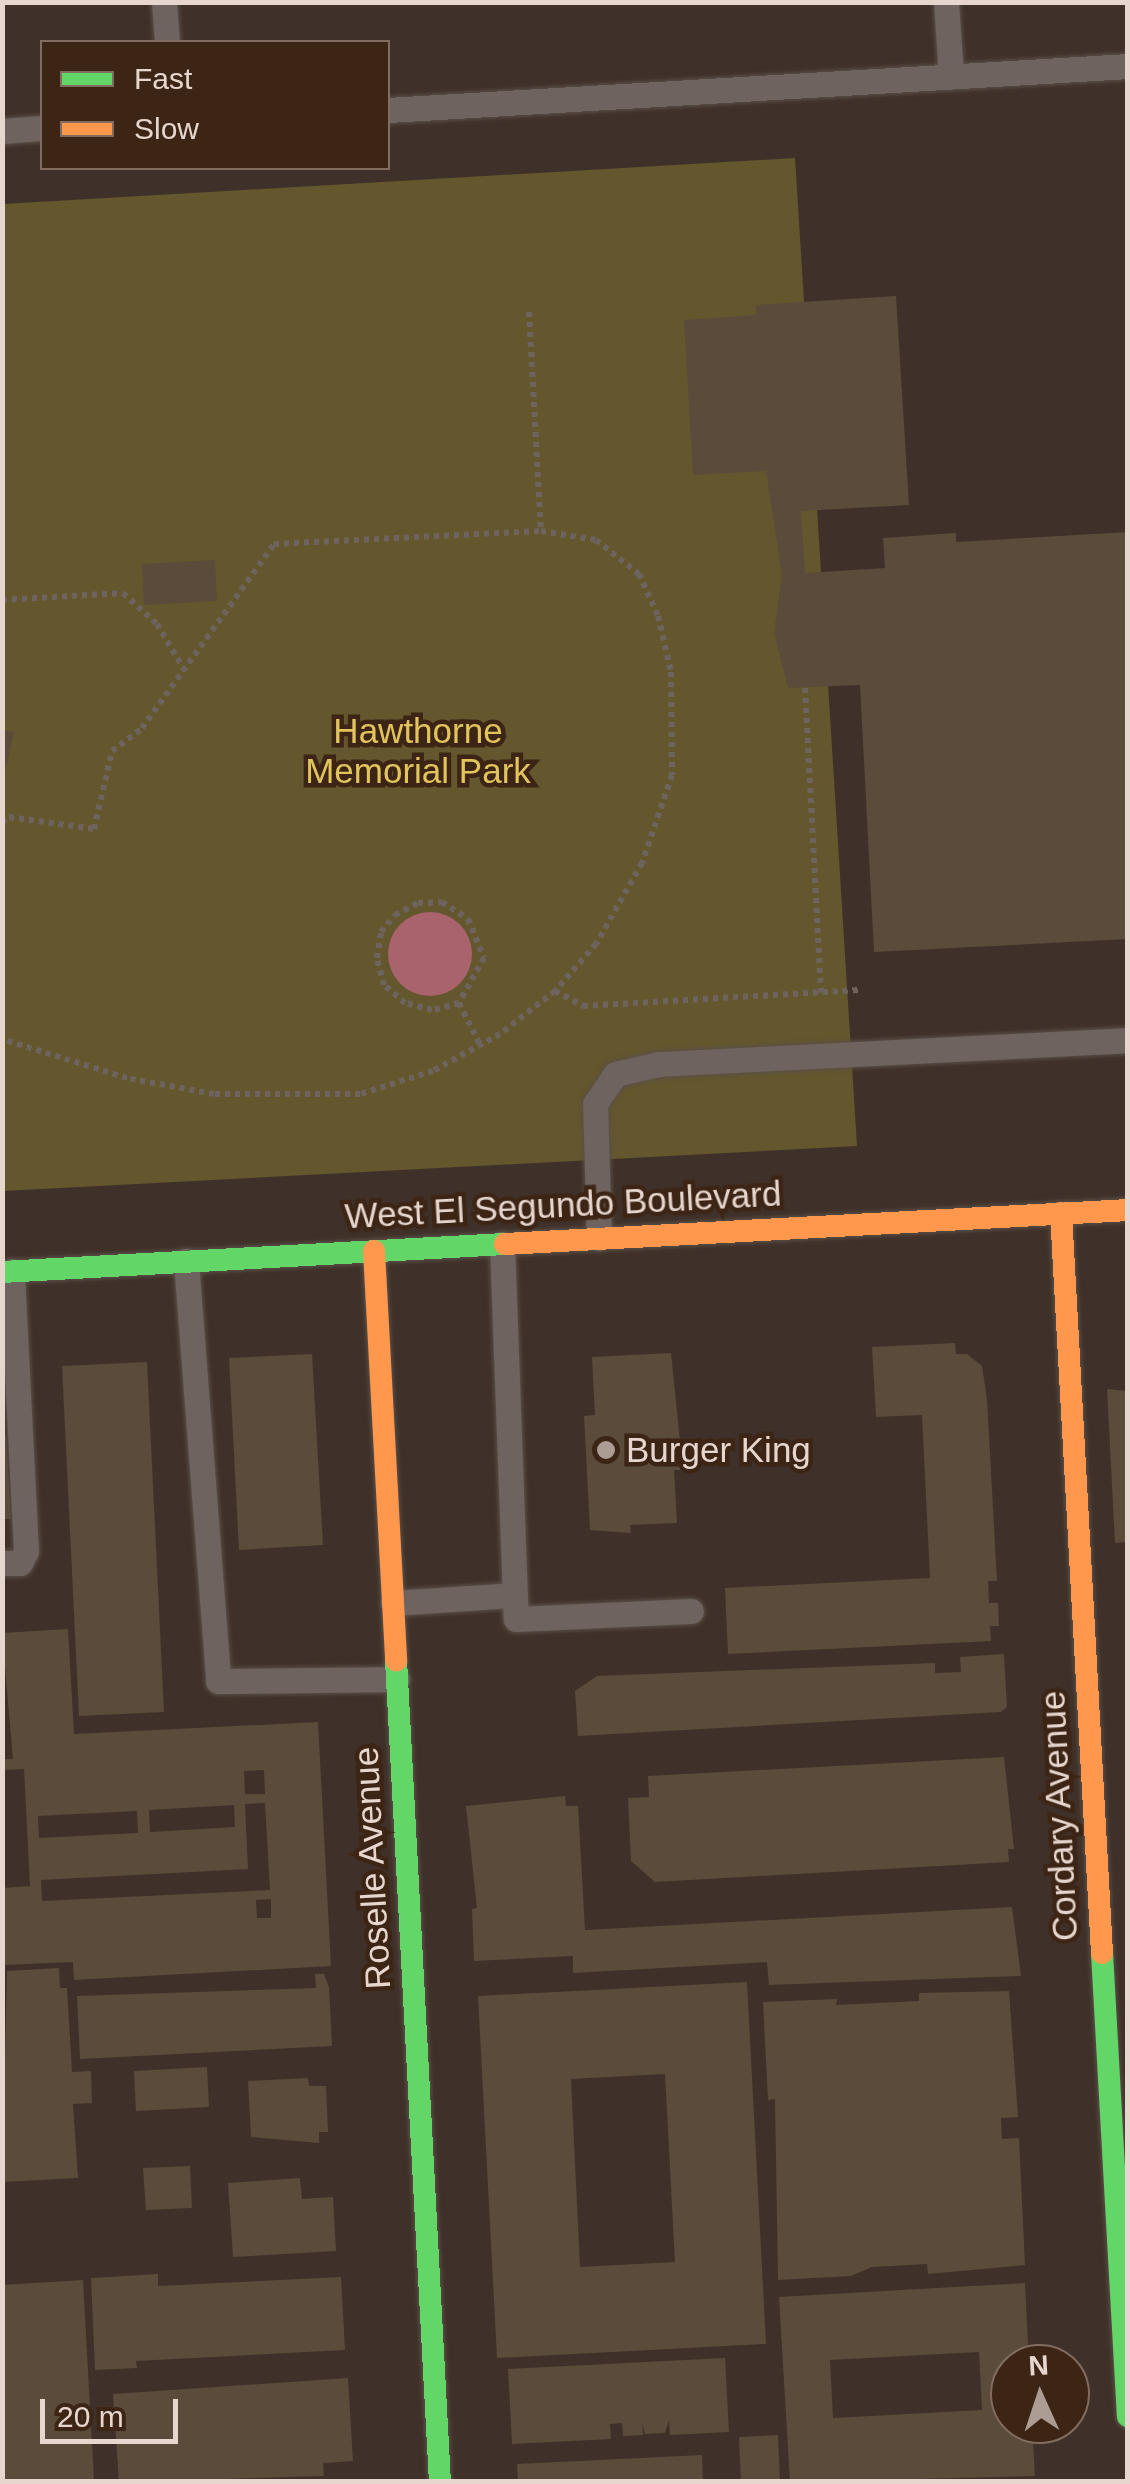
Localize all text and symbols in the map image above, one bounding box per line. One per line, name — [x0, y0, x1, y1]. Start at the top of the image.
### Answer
legend — [40, 40, 390, 170]
text: Fast — [134, 62, 192, 95]
text: Slow — [134, 112, 199, 145]
park label: Hawthorne Memorial Park — [305, 710, 531, 792]
street label: West El Segundo Boulevard — [344, 1173, 782, 1237]
place label: Burger King — [626, 1429, 811, 1471]
marker: Burger King — [595, 1439, 617, 1461]
street label: Cordary Avenue — [1031, 1689, 1087, 1943]
street label: Roselle Avenue — [345, 1745, 399, 1991]
north arrow — [990, 2344, 1090, 2444]
text: N — [1028, 2350, 1049, 2382]
scale bar — [45, 2379, 182, 2441]
text: 20 m — [57, 2400, 124, 2433]

